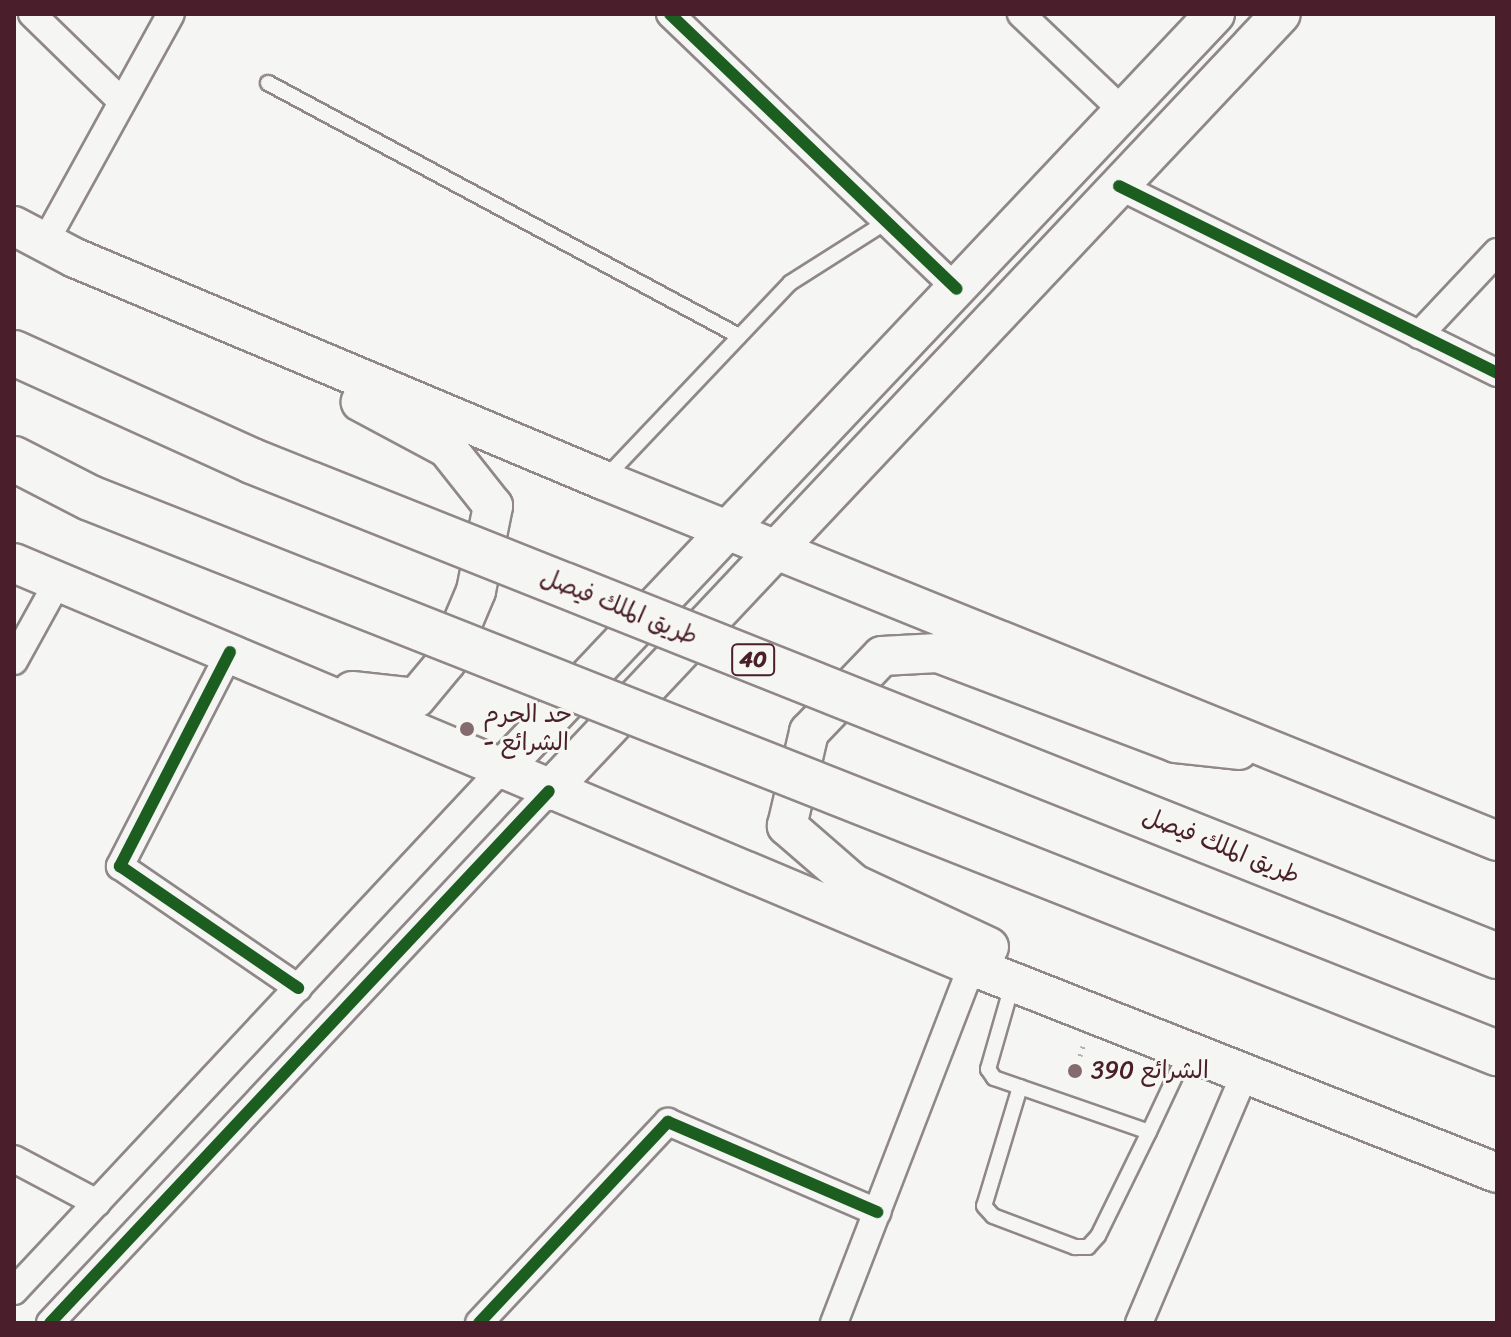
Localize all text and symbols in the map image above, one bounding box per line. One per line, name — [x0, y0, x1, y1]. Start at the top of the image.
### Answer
street label: طريق الملك فيصل — [536, 562, 702, 652]
road number: 40 — [731, 642, 775, 678]
place label: حد الحرم - الشرائع — [483, 701, 572, 757]
marker: حد الحرم - الشرائع — [458, 720, 476, 738]
street label: طريق الملك فيصل — [1138, 801, 1304, 891]
place label: الشرائع 390 — [1091, 1057, 1209, 1085]
marker: الشرائع 390 — [1066, 1062, 1084, 1080]

